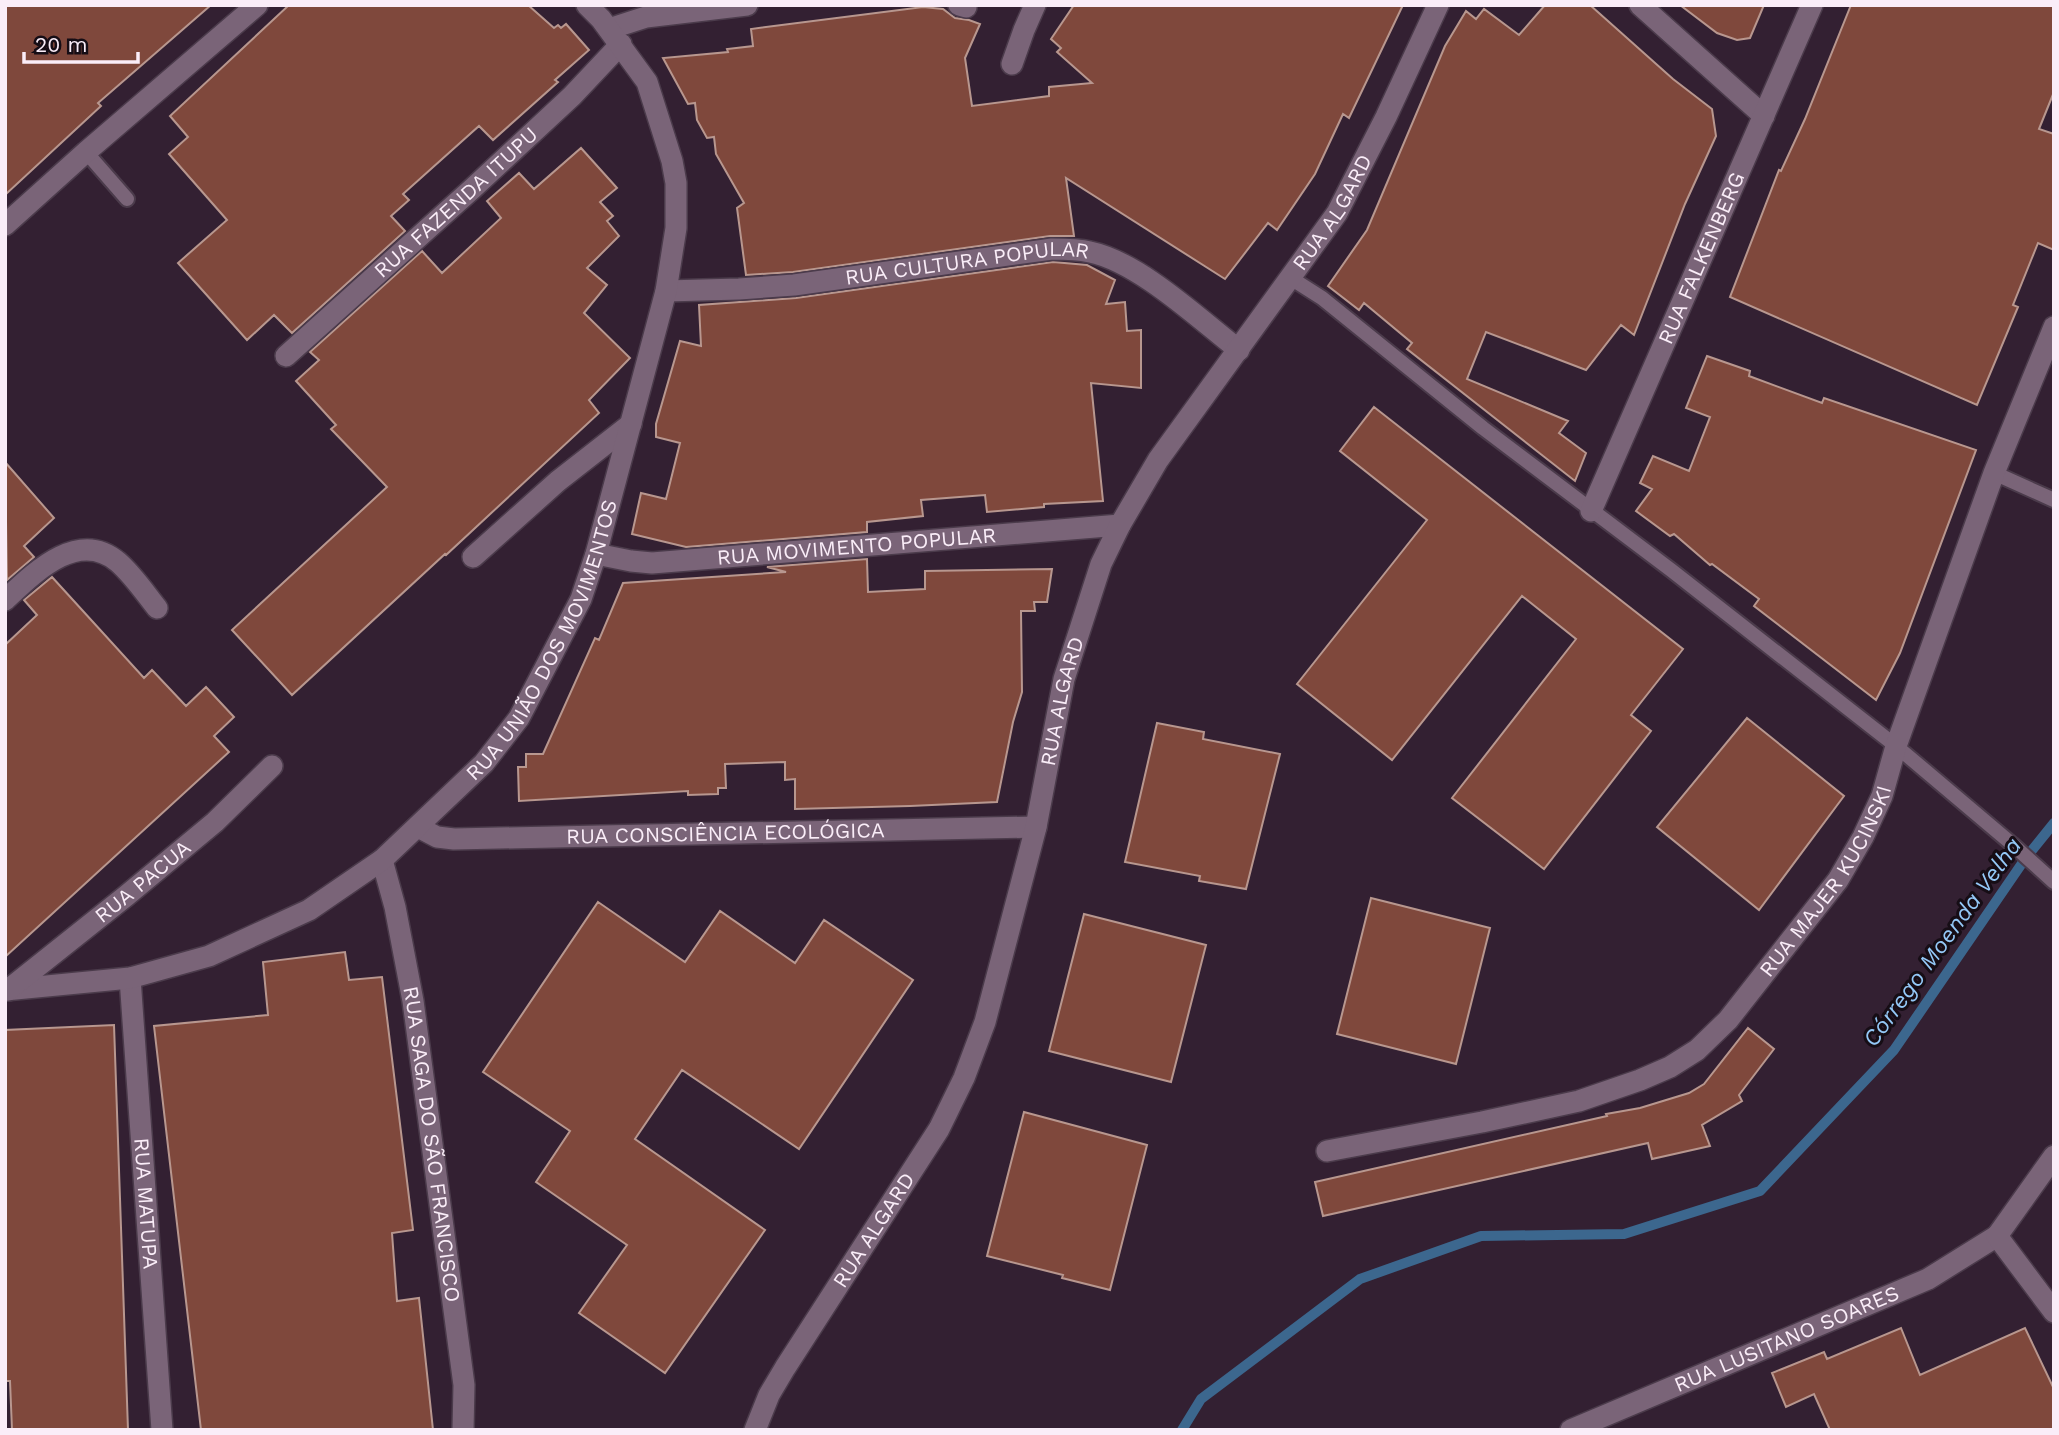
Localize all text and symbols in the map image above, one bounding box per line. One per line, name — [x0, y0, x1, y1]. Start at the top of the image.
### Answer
scale bar — [24, 21, 138, 65]
text: 20 m — [35, 32, 87, 57]
street label: RUA FAZENDA ITUPU — [369, 122, 543, 283]
street label: RUA ALGARD — [1287, 150, 1377, 275]
street label: RUA FALKENBERG — [1653, 168, 1750, 348]
street label: RUA CULTURA POPULAR — [844, 236, 1091, 290]
street label: RUA UNIÃO DOS MOVIMENTOS — [461, 497, 622, 785]
street label: RUA MOVIMENTO POPULAR — [716, 522, 997, 570]
street label: RUA ALGARD — [1035, 633, 1089, 768]
street label: RUA MAJER KUCINSKI — [1754, 783, 1896, 982]
street label: RUA CONSCIÊNCIA ECOLÓGICA — [566, 817, 885, 849]
water label: Córrego Moenda Velha — [1858, 833, 2027, 1052]
street label: RUA PACUA — [90, 835, 196, 928]
street label: RUA SAGA DO SÃO FRANCISCO — [398, 984, 466, 1304]
street label: RUA MATUPA — [129, 1137, 164, 1270]
street label: RUA ALGARD — [827, 1168, 920, 1292]
street label: RUA LUSITANO SOARES — [1670, 1280, 1903, 1397]

